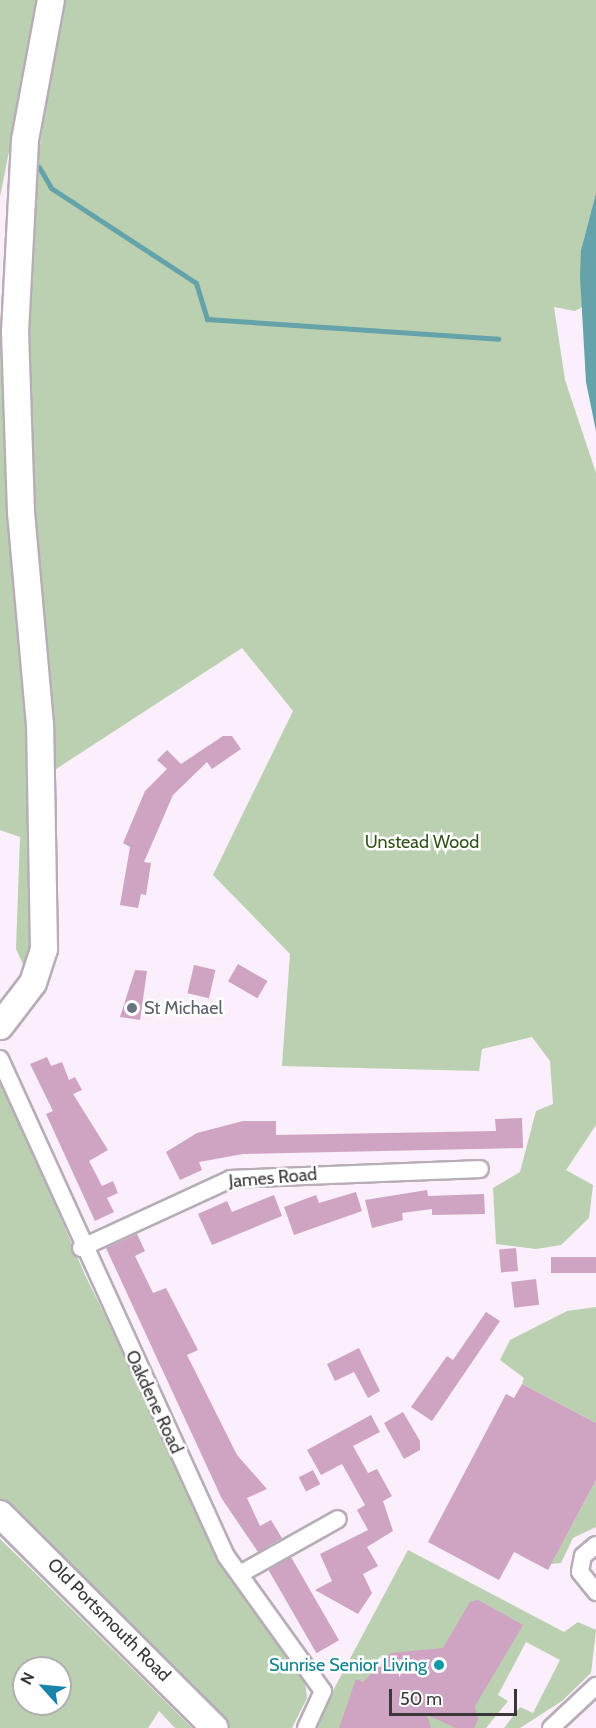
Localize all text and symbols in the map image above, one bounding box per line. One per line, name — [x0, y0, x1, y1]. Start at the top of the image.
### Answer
park label: Unstead Wood — [365, 831, 479, 853]
place label: St Michael — [144, 997, 223, 1019]
marker: St Michael — [125, 1001, 139, 1015]
street label: James Road — [228, 1163, 318, 1193]
street label: Oakdene Road — [121, 1347, 187, 1457]
street label: Old Portsmouth Road — [43, 1554, 175, 1686]
place label: Sunrise Senior Living — [269, 1654, 427, 1676]
north arrow — [12, 1656, 72, 1716]
marker: Sunrise Senior Living — [432, 1658, 446, 1672]
text: N — [16, 1669, 38, 1688]
scale bar — [392, 1677, 520, 1715]
text: 50 m — [400, 1688, 442, 1710]

